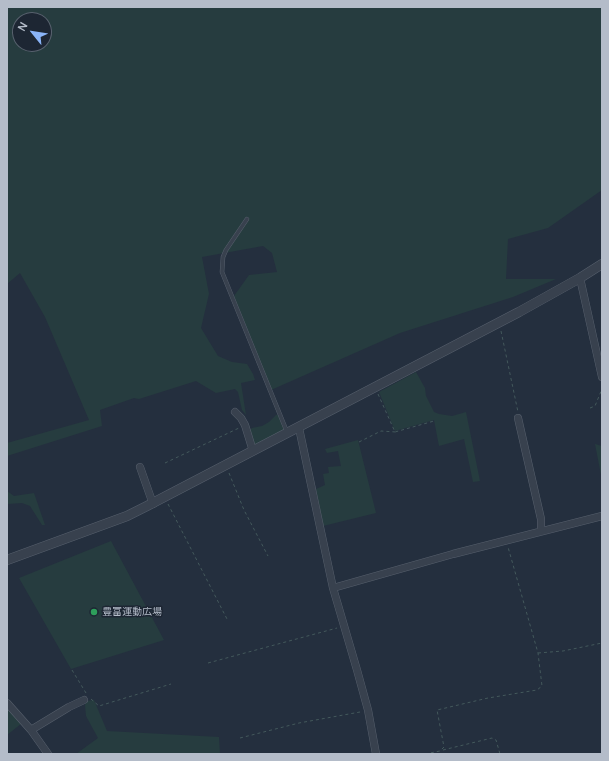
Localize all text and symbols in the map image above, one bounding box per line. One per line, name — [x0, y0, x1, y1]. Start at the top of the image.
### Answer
north arrow — [12, 12, 52, 52]
text: N — [14, 19, 31, 33]
place label: 豊富運動広場 — [102, 606, 162, 618]
marker: 豊富運動広場 — [89, 607, 99, 617]

